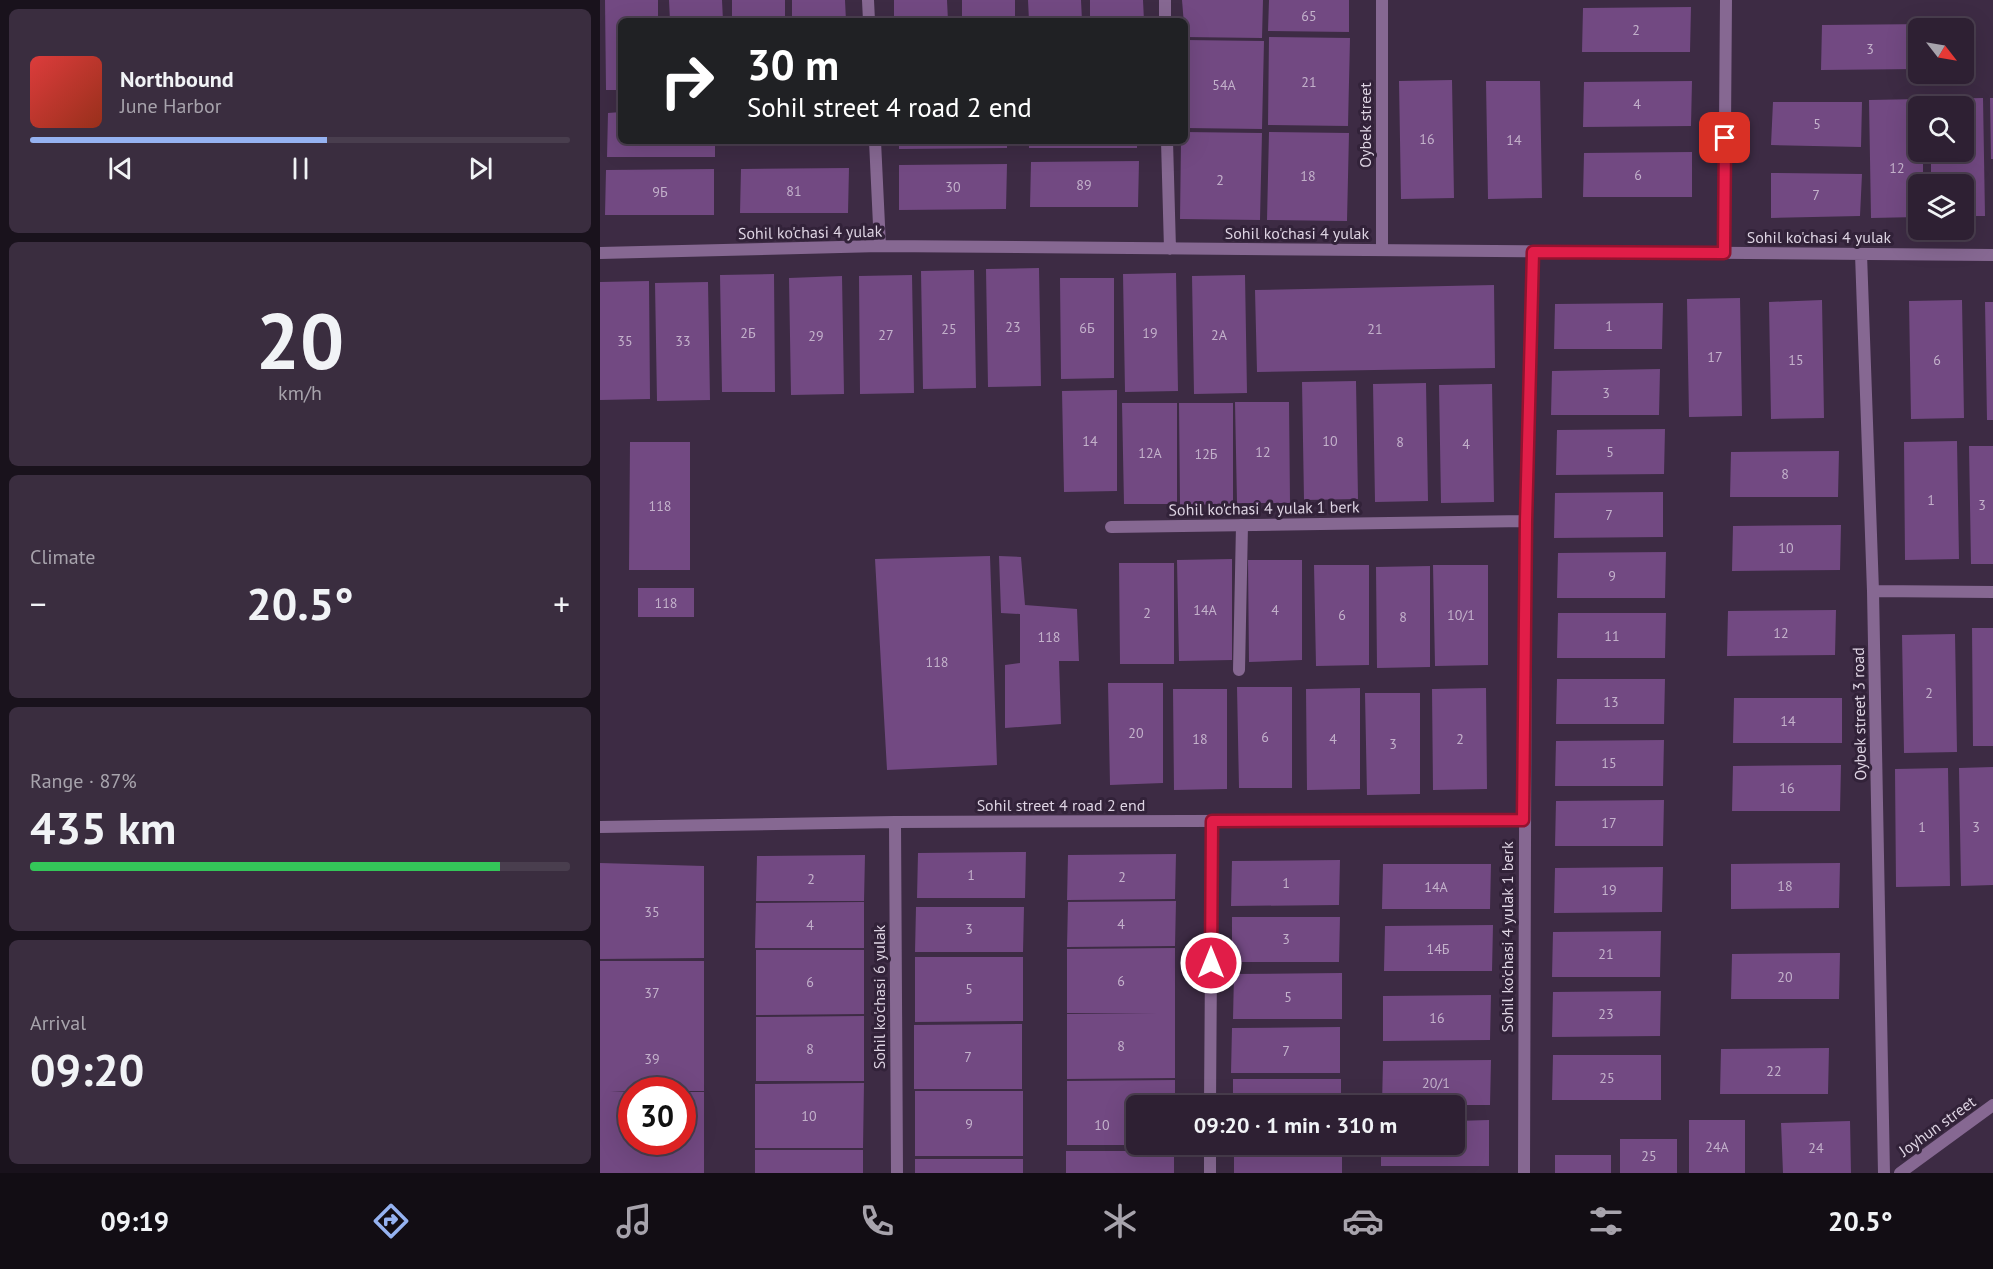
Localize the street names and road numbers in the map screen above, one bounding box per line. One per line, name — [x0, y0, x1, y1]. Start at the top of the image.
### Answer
street label: Oybek street — [1355, 82, 1375, 168]
street label: Sohil ko'chasi 4 yulak — [738, 221, 883, 243]
street label: Sohil ko'chasi 4 yulak — [1225, 223, 1370, 243]
street label: Sohil ko'chasi 4 yulak — [1747, 227, 1892, 247]
street label: Sohil ko'chasi 4 yulak 1 berk — [1168, 496, 1360, 520]
street label: Oybek street 3 road — [1848, 647, 1870, 781]
street label: Sohil street 4 road 2 end — [977, 795, 1145, 815]
street label: Sohil ko'chasi 4 yulak 1 berk — [1497, 841, 1517, 1033]
street label: Sohil ko'chasi 6 yulak — [869, 924, 889, 1069]
street label: Joyhun street — [1894, 1091, 1980, 1161]

